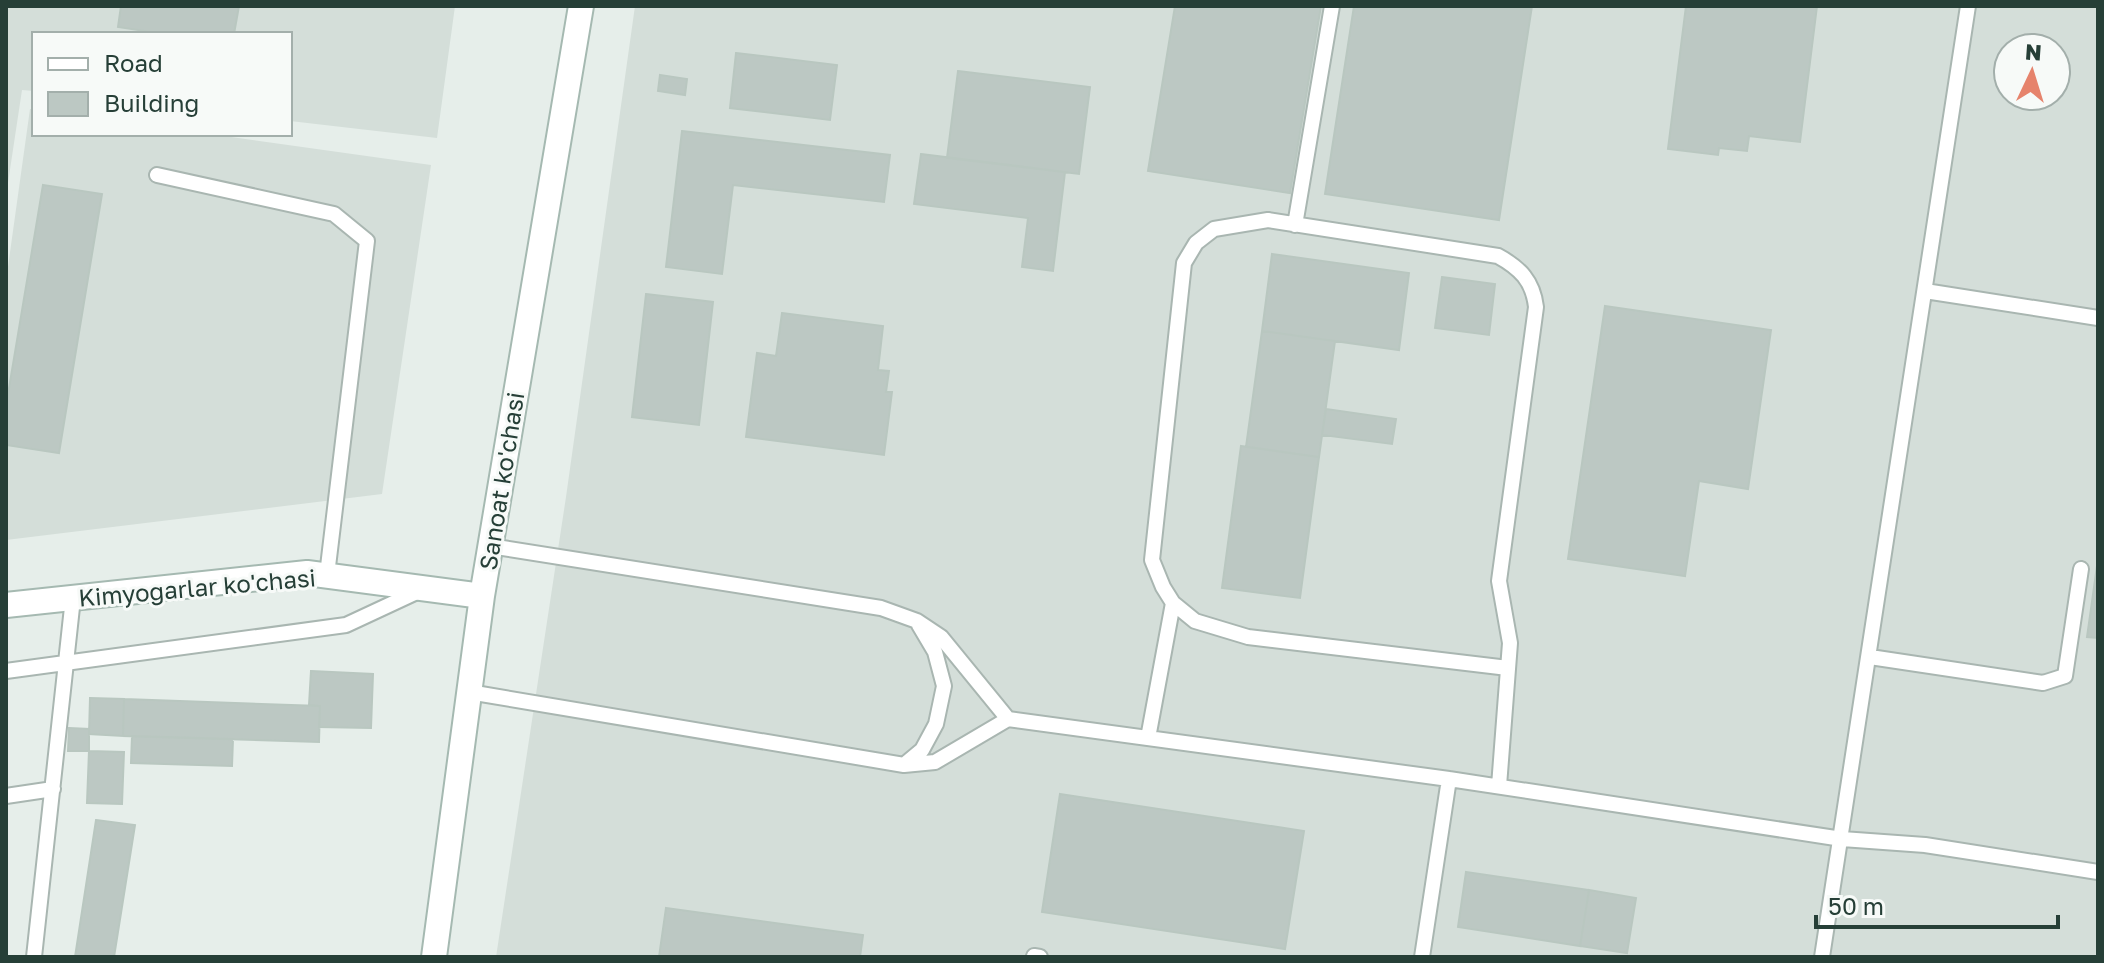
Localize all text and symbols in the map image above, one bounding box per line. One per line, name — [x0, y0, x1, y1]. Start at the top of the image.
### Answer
legend — [32, 32, 292, 136]
north arrow — [1992, 32, 2072, 112]
text: N — [2024, 37, 2043, 66]
text: Road — [104, 48, 163, 77]
text: Building — [104, 88, 199, 117]
street label: Sanoat ko'chasi — [473, 390, 529, 572]
street label: Kimyogarlar ko'chasi — [77, 562, 317, 612]
scale bar — [1816, 879, 2058, 929]
text: 50 m — [1828, 891, 1884, 920]

